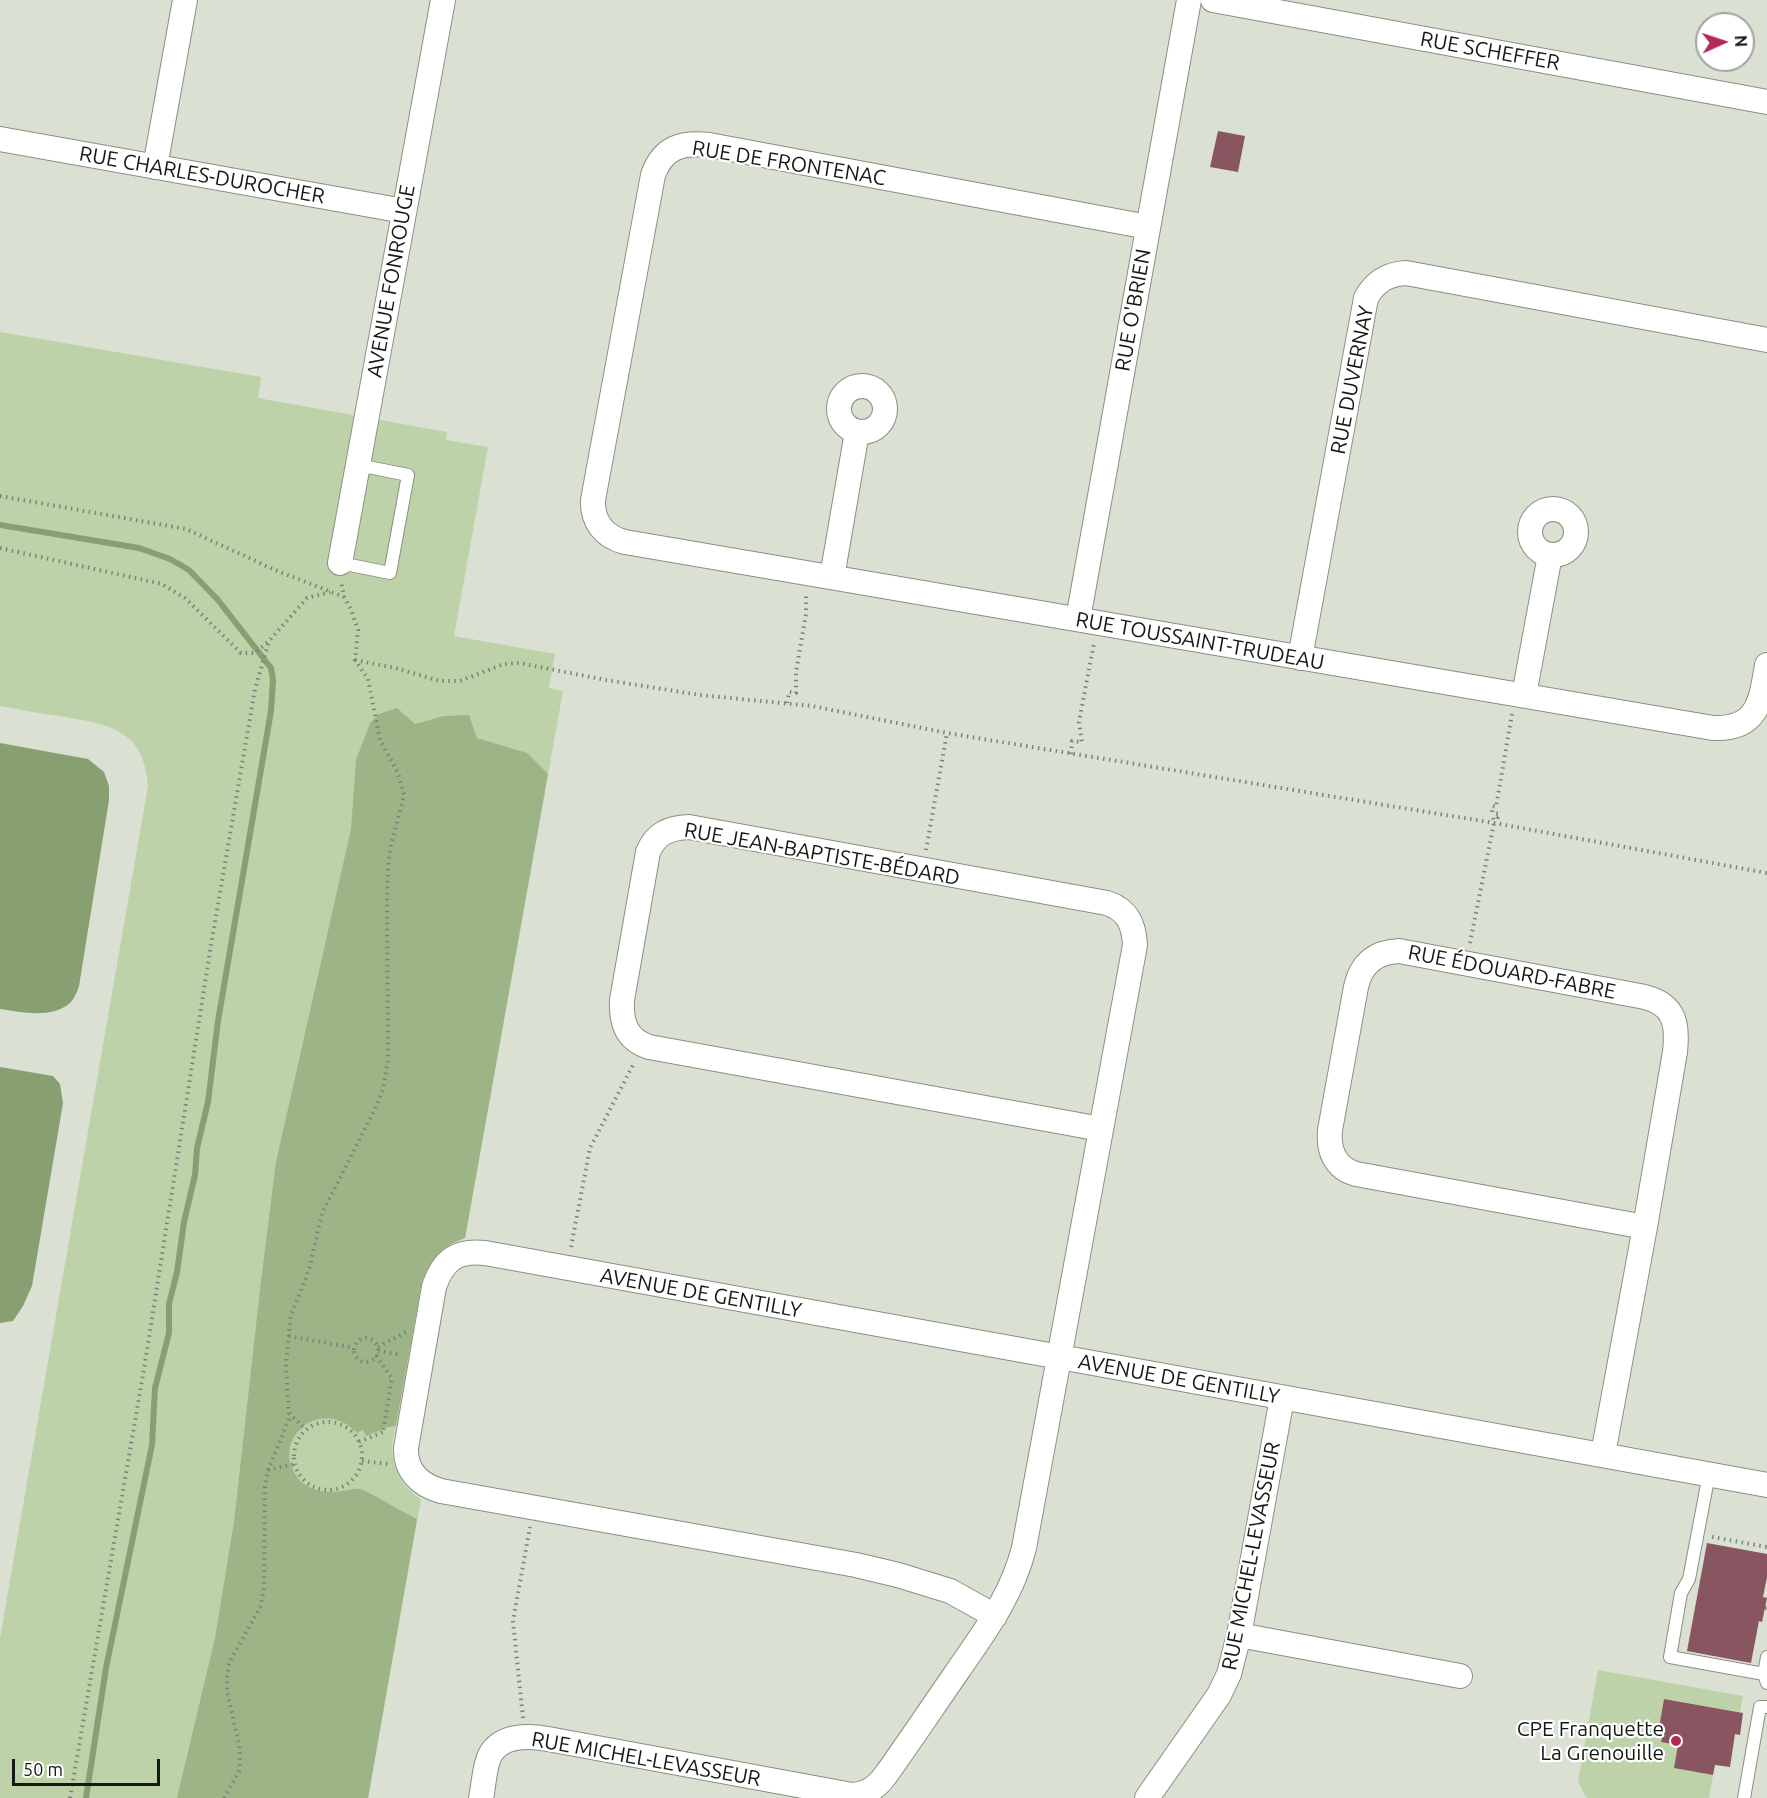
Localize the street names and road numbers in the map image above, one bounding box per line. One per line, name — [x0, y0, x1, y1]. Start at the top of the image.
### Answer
street label: RUE SCHEFFER — [1418, 26, 1562, 76]
street label: RUE DE FRONTENAC — [690, 135, 888, 191]
street label: RUE CHARLES-DUROCHER — [77, 141, 327, 209]
street label: AVENUE FONROUGE — [362, 183, 420, 379]
street label: RUE O'BRIEN — [1110, 247, 1156, 373]
street label: RUE DUVERNAY — [1325, 304, 1379, 456]
street label: RUE TOUSSAINT-TRUDEAU — [1074, 607, 1326, 675]
street label: RUE JEAN-BAPTISTE-BÉDARD — [682, 817, 962, 891]
street label: RUE ÉDOUARD-FABRE — [1406, 939, 1618, 1005]
street label: AVENUE DE GENTILLY — [598, 1263, 804, 1323]
street label: AVENUE DE GENTILLY — [1076, 1349, 1282, 1409]
street label: RUE MICHEL-LEVASSEUR — [1216, 1440, 1286, 1672]
street label: RUE MICHEL-LEVASSEUR — [529, 1726, 763, 1792]

